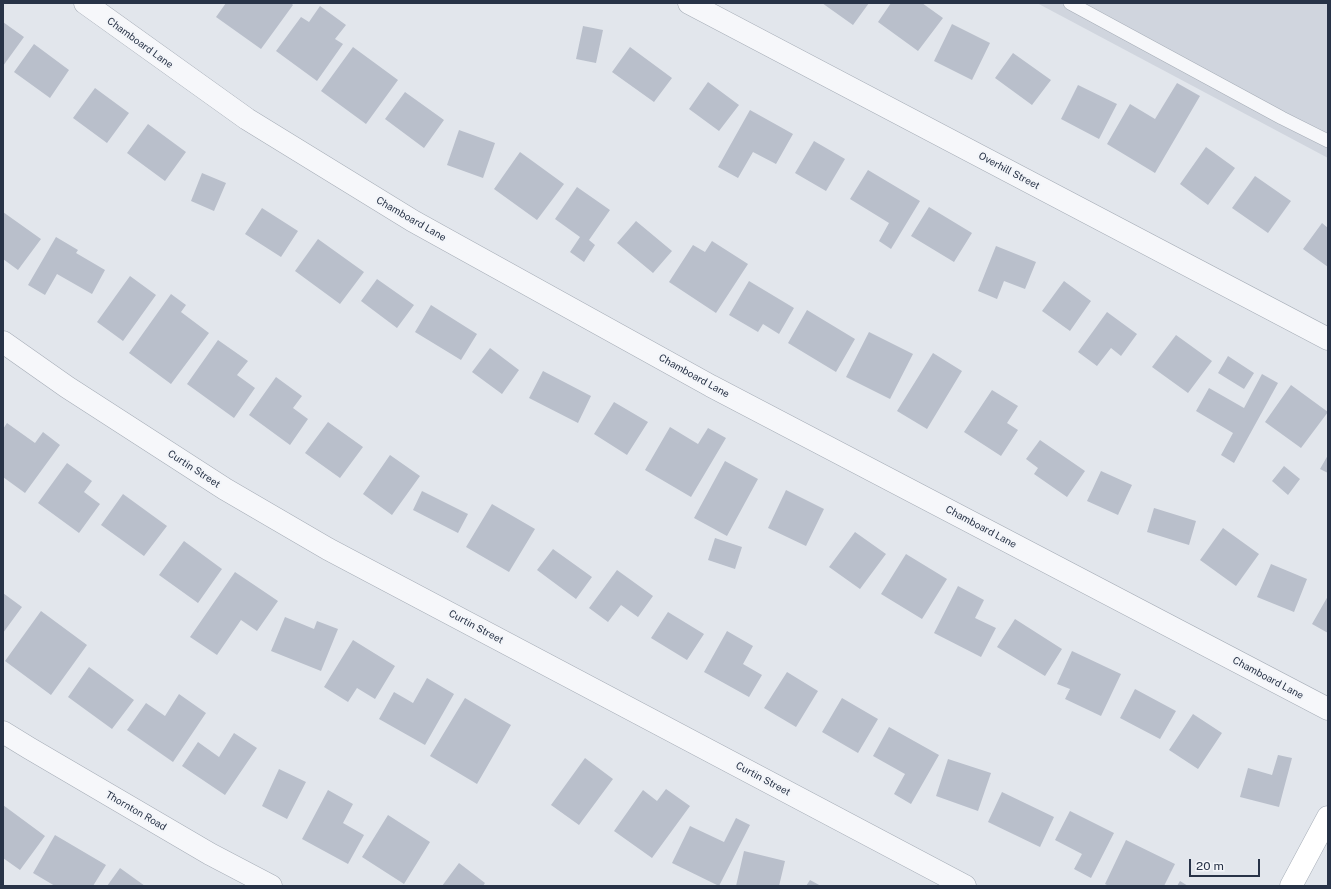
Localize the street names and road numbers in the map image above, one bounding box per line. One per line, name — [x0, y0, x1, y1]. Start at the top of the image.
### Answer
street label: Chamboard Lane — [105, 15, 175, 71]
street label: Overhill Street — [976, 150, 1042, 192]
street label: Chamboard Lane — [374, 194, 448, 244]
street label: Chamboard Lane — [657, 352, 731, 400]
street label: Curtin Street — [165, 448, 223, 490]
street label: Chamboard Lane — [943, 503, 1019, 551]
street label: Curtin Street — [447, 608, 505, 646]
street label: Chamboard Lane — [1230, 654, 1306, 702]
street label: Curtin Street — [734, 760, 792, 798]
street label: Thornton Road — [104, 789, 168, 833]

